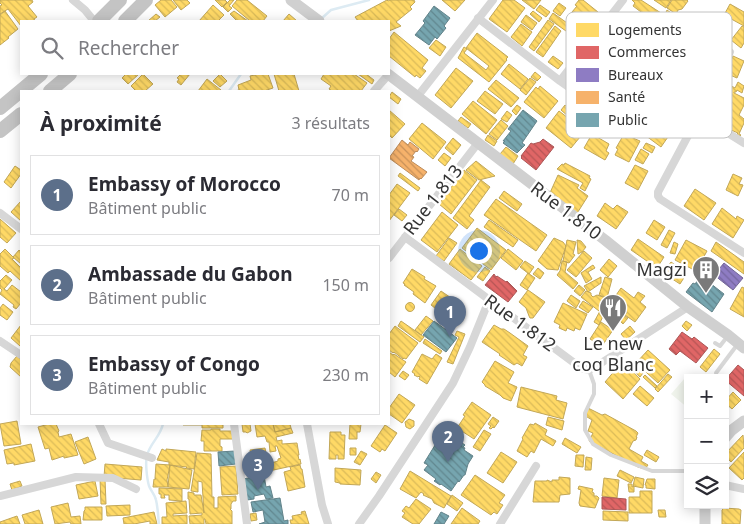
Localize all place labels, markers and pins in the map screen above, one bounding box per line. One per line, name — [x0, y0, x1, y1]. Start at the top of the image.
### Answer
building icon: Magzi — [691, 255, 721, 294]
place label: Magzi — [636, 257, 687, 281]
restaurant icon: Le new coq Blanc — [598, 293, 628, 332]
pin: 1 — [434, 296, 466, 337]
place label: Le new coq Blanc — [572, 331, 654, 376]
pin: 2 — [432, 421, 464, 462]
pin: 3 — [242, 449, 274, 490]

